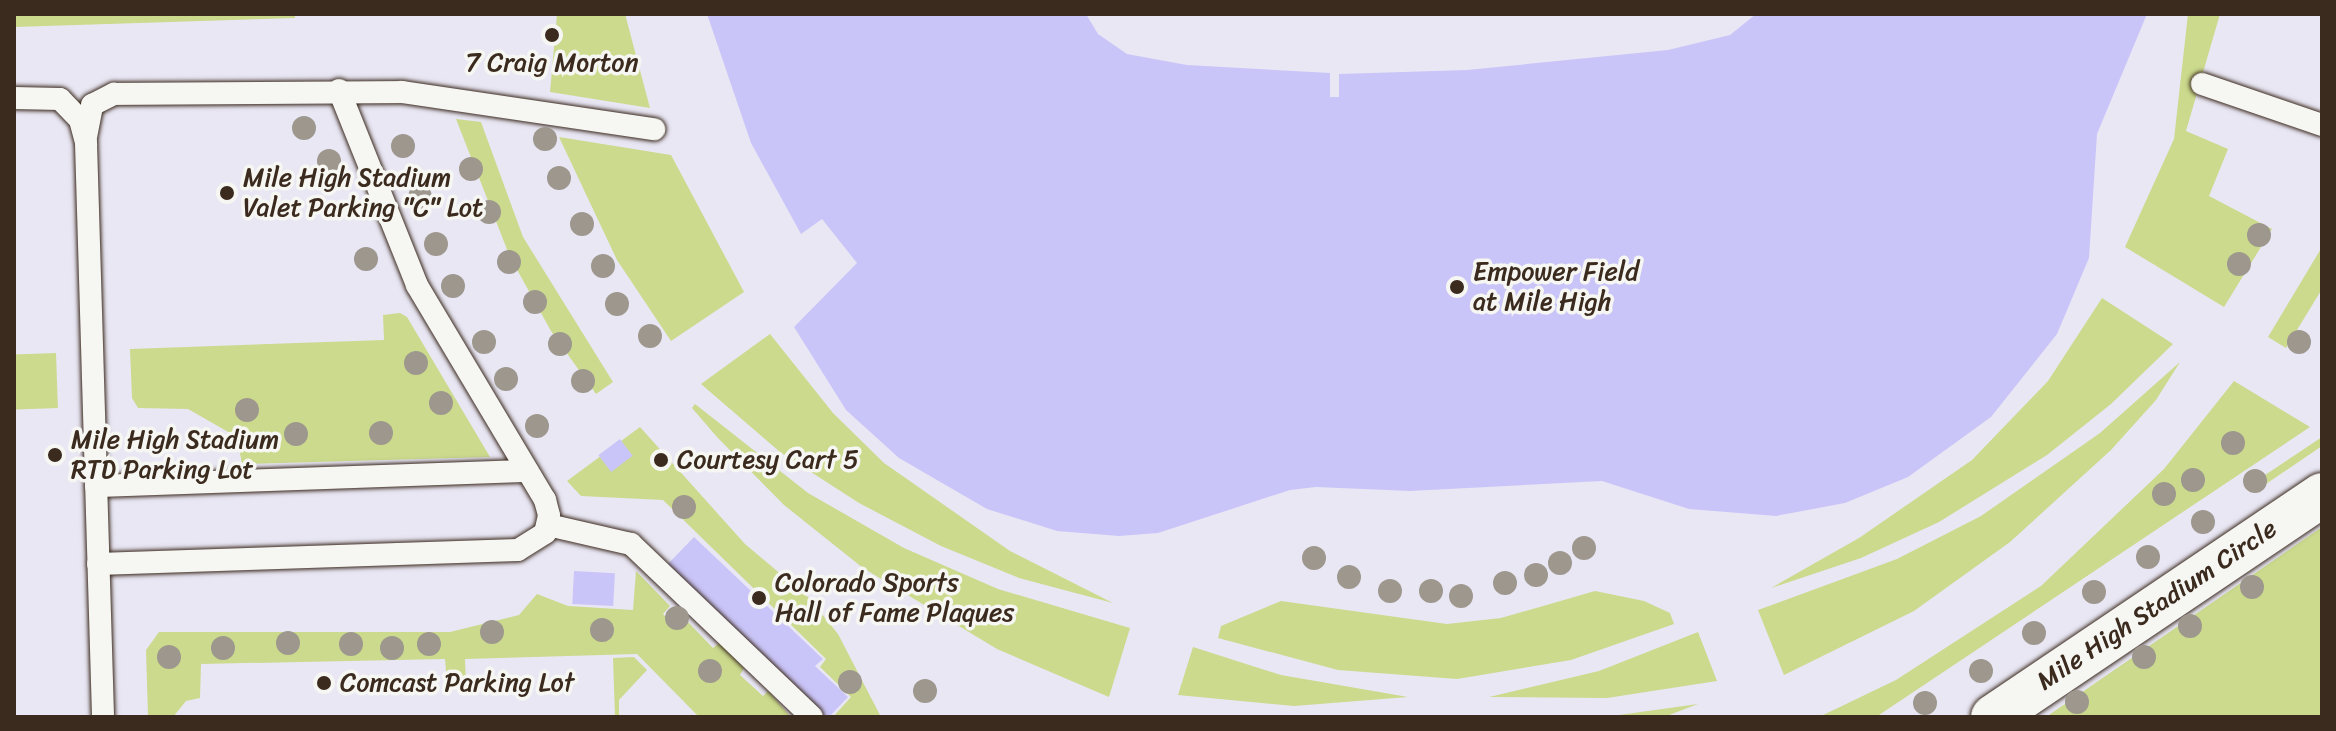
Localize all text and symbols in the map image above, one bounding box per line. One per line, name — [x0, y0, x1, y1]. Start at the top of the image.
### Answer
marker: 7 Craig Morton — [543, 26, 561, 44]
place label: 7 Craig Morton — [466, 47, 638, 79]
place label: Mile High Stadium Valet Parking "C" Lot — [243, 162, 484, 224]
marker: Mile High Stadium Valet Parking "C" Lot — [218, 184, 236, 202]
place label: Empower Field at Mile High — [1473, 256, 1639, 318]
marker: Empower Field at Mile High — [1448, 278, 1466, 296]
place label: Mile High Stadium RTD Parking Lot — [71, 424, 282, 486]
place label: Courtesy Cart 5 — [677, 444, 860, 476]
marker: Mile High Stadium RTD Parking Lot — [46, 446, 64, 464]
marker: Courtesy Cart 5 — [652, 451, 670, 469]
street label: Mile High Stadium Circle — [2030, 512, 2284, 698]
place label: Colorado Sports Hall of Fame Plaques — [775, 567, 1013, 628]
marker: Colorado Sports Hall of Fame Plaques — [750, 589, 768, 607]
place label: Comcast Parking Lot — [340, 667, 575, 699]
marker: Comcast Parking Lot — [315, 674, 333, 692]

